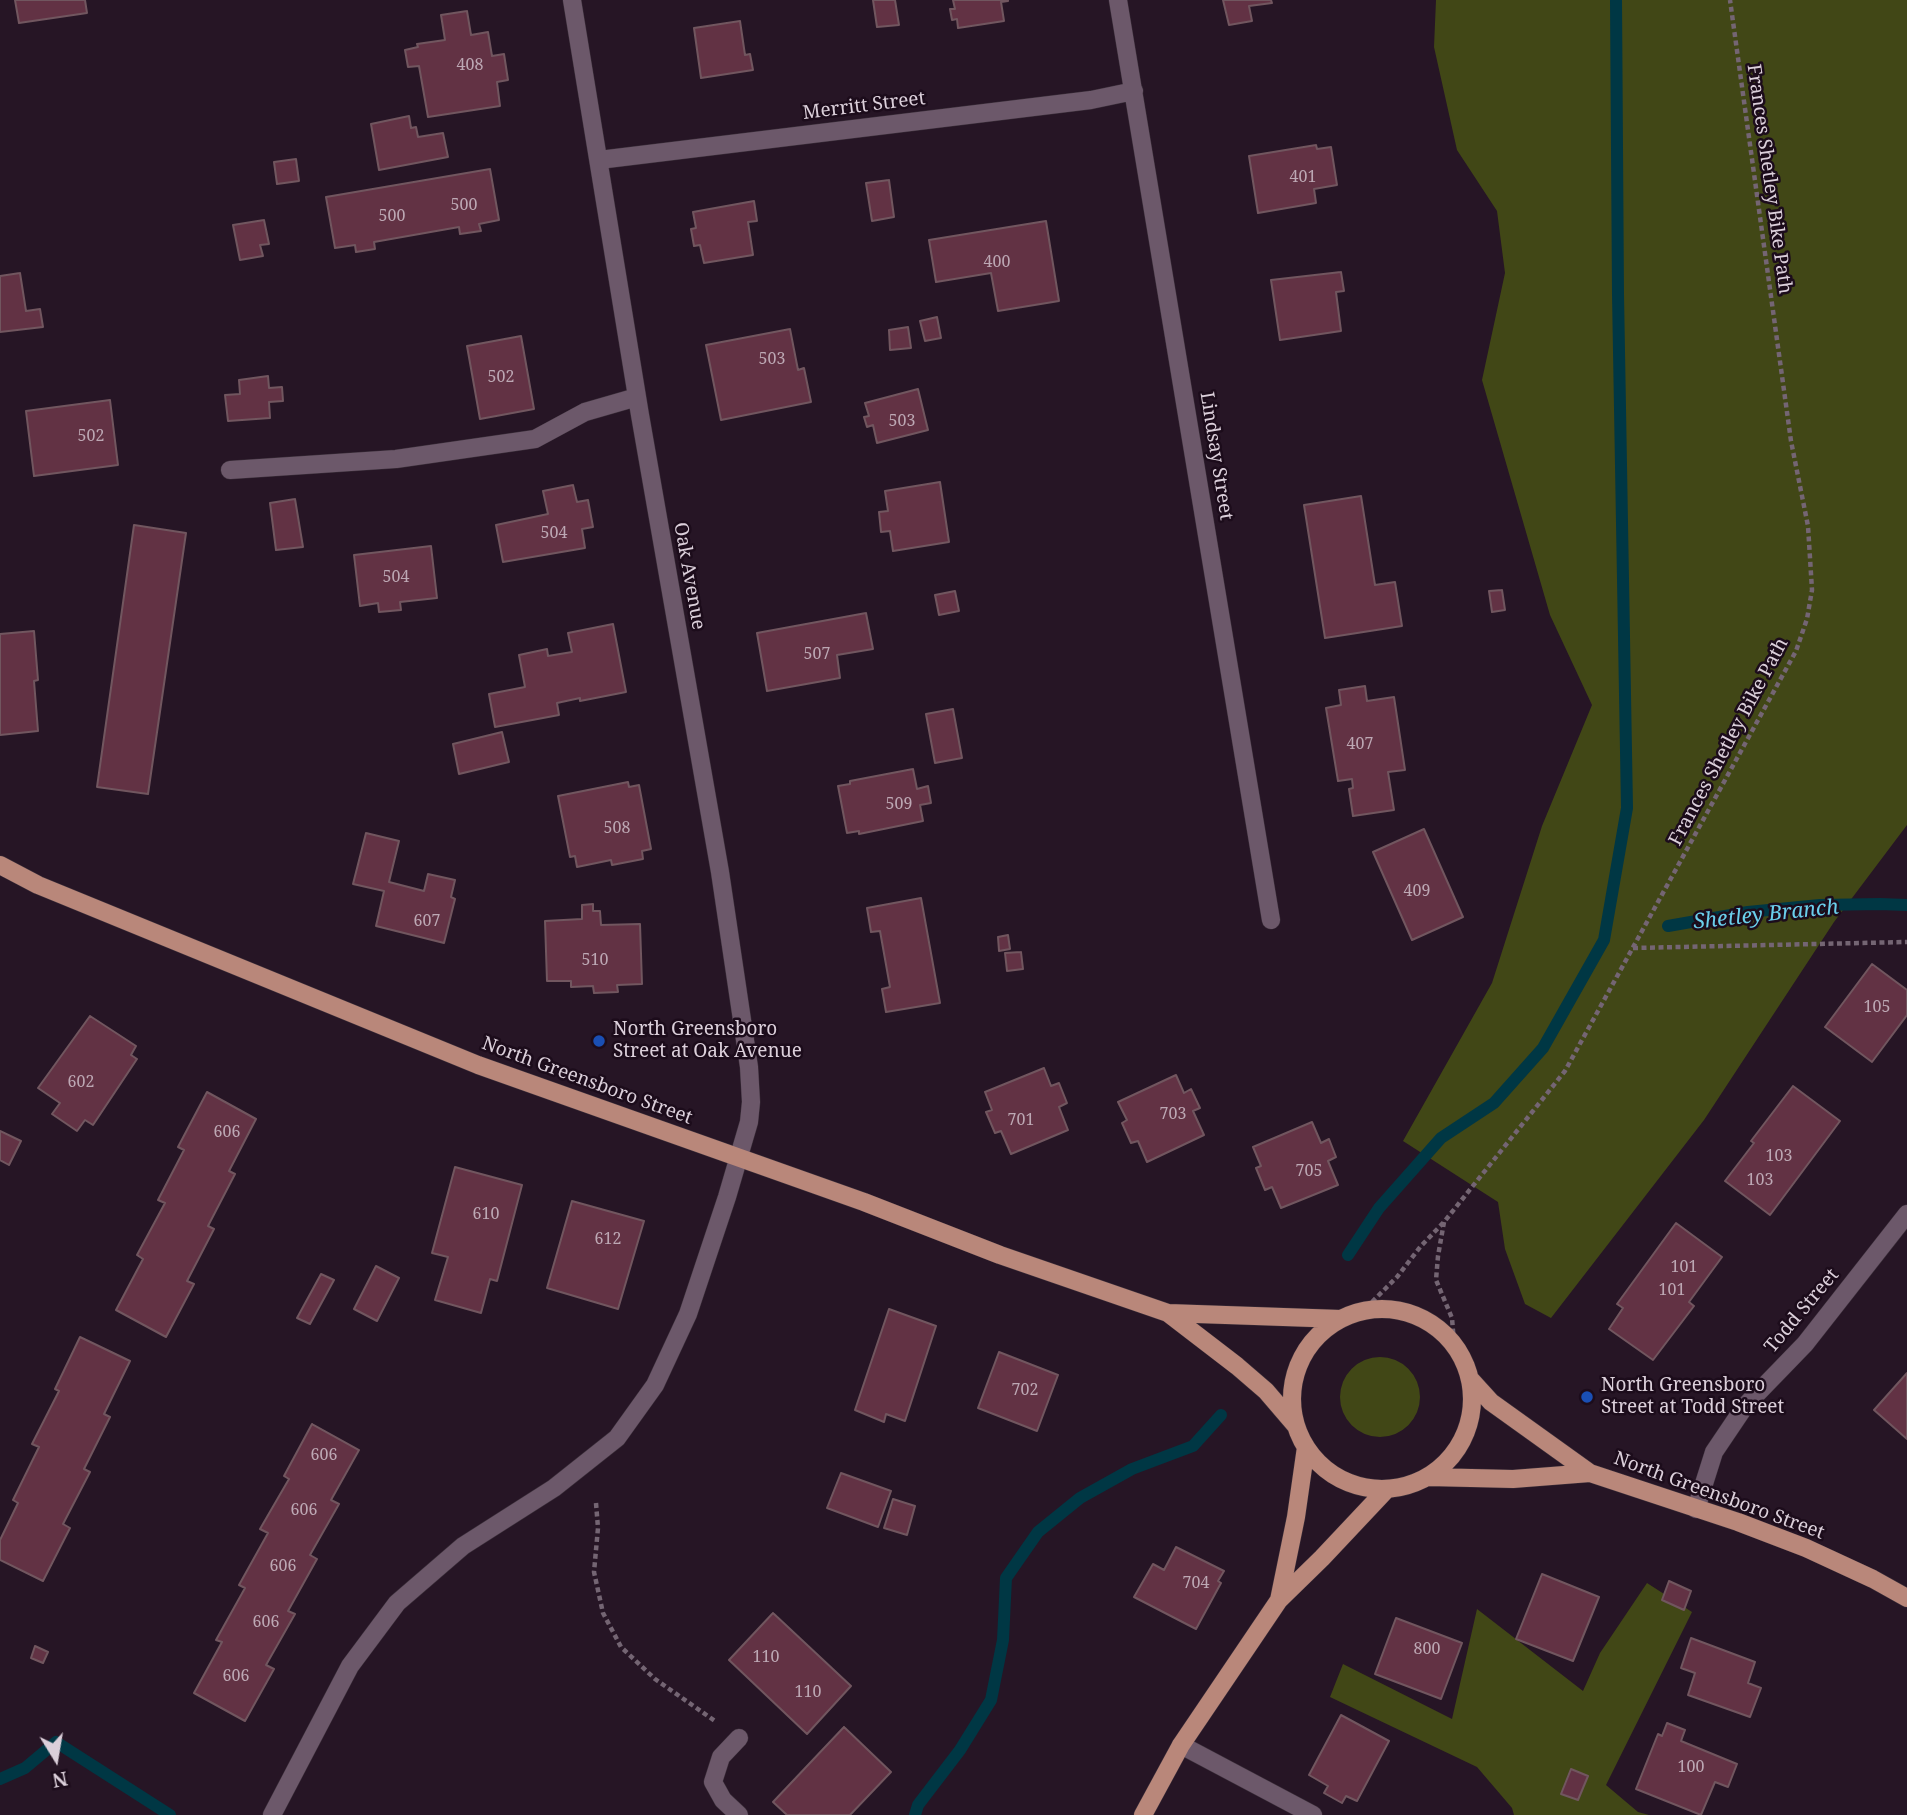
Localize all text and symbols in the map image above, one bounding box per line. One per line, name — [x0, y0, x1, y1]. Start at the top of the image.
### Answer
house number: 408 — [457, 55, 483, 75]
street label: Frances Shetley Bike Path — [1742, 63, 1796, 295]
street label: Merritt Street — [801, 87, 927, 125]
house number: 401 — [1290, 167, 1316, 187]
house number: 500 — [451, 195, 477, 215]
house number: 500 — [379, 206, 405, 226]
house number: 400 — [984, 252, 1010, 272]
house number: 503 — [759, 349, 785, 369]
house number: 502 — [488, 367, 514, 387]
street label: Lindsay Street — [1195, 390, 1237, 522]
house number: 503 — [889, 411, 915, 431]
house number: 502 — [78, 426, 104, 446]
street label: Oak Avenue — [668, 520, 710, 632]
house number: 504 — [541, 523, 567, 543]
house number: 504 — [383, 567, 409, 587]
street label: Frances Shetley Bike Path — [1664, 634, 1794, 850]
house number: 507 — [804, 644, 830, 664]
house number: 407 — [1347, 734, 1373, 754]
house number: 509 — [886, 794, 912, 814]
house number: 508 — [604, 818, 630, 838]
house number: 409 — [1404, 881, 1430, 901]
water label: Shetley Branch — [1692, 895, 1840, 935]
house number: 607 — [414, 911, 440, 931]
house number: 510 — [582, 950, 608, 970]
house number: 105 — [1864, 997, 1890, 1017]
place label: North Greensboro Street at Oak Avenue — [613, 1019, 802, 1063]
street label: North Greensboro Street — [479, 1032, 695, 1130]
marker: North Greensboro Street at Oak Avenue — [591, 1033, 607, 1049]
house number: 602 — [68, 1072, 94, 1092]
house number: 703 — [1160, 1104, 1186, 1124]
house number: 701 — [1008, 1110, 1034, 1130]
house number: 606 — [214, 1122, 240, 1142]
house number: 103 — [1766, 1146, 1792, 1166]
house number: 705 — [1296, 1161, 1322, 1181]
house number: 103 — [1747, 1170, 1773, 1190]
house number: 610 — [473, 1204, 499, 1224]
house number: 612 — [595, 1229, 621, 1249]
house number: 101 — [1671, 1257, 1697, 1277]
street label: Todd Street — [1760, 1264, 1844, 1358]
house number: 101 — [1659, 1280, 1685, 1300]
place label: North Greensboro Street at Todd Street — [1601, 1375, 1784, 1419]
house number: 702 — [1012, 1380, 1038, 1400]
marker: North Greensboro Street at Todd Street — [1579, 1389, 1595, 1405]
house number: 606 — [311, 1445, 337, 1465]
street label: North Greensboro Street — [1611, 1447, 1827, 1545]
house number: 606 — [291, 1500, 317, 1520]
house number: 606 — [270, 1556, 296, 1576]
house number: 704 — [1183, 1573, 1209, 1593]
house number: 606 — [253, 1612, 279, 1632]
house number: 800 — [1414, 1639, 1440, 1659]
house number: 110 — [753, 1647, 779, 1667]
house number: 606 — [223, 1666, 249, 1686]
house number: 110 — [795, 1682, 821, 1702]
north arrow — [21, 1724, 91, 1794]
house number: 100 — [1678, 1757, 1704, 1777]
text: N — [50, 1765, 70, 1794]

